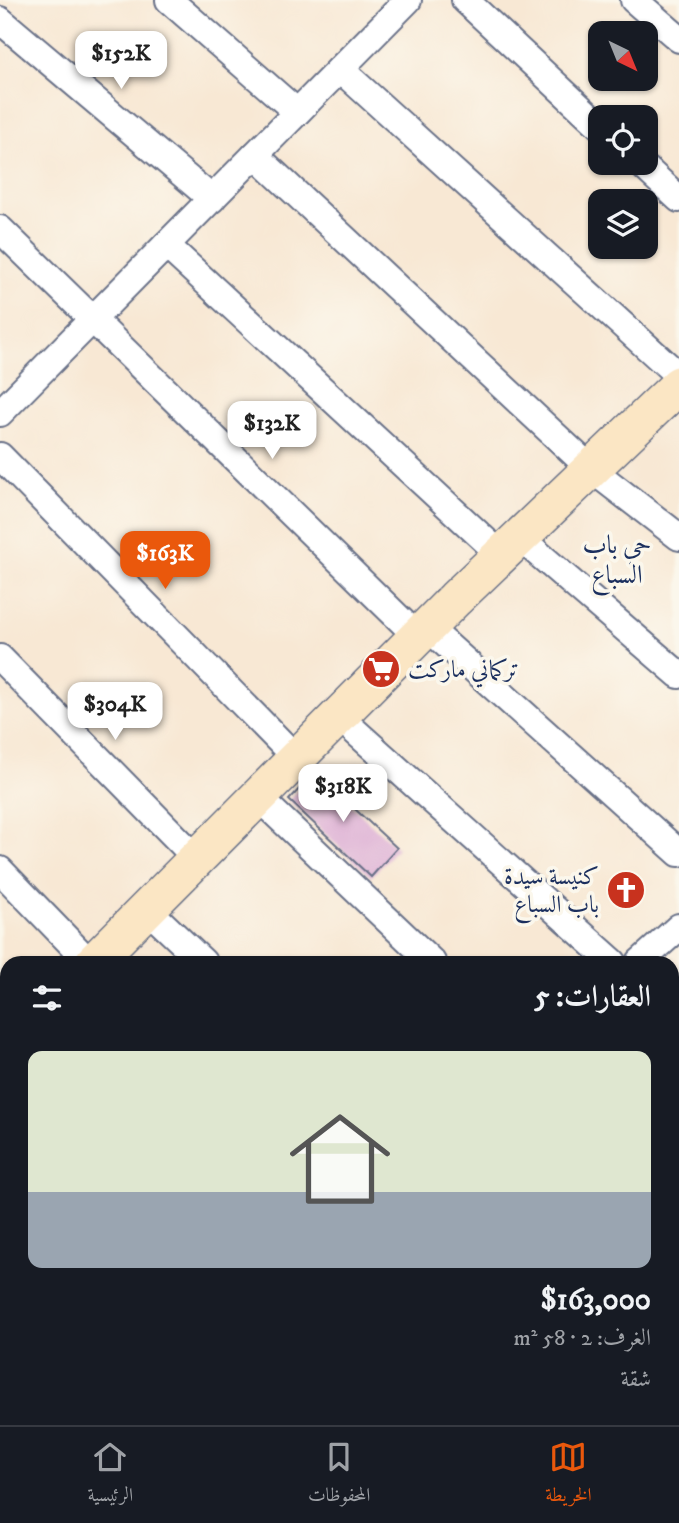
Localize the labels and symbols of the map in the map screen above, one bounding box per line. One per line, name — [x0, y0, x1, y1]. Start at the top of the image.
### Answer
north arrow — [588, 21, 658, 91]
pin: $152K — [72, 32, 170, 91]
pin: $132K — [223, 402, 321, 461]
district label: حي باب السباع — [583, 529, 651, 596]
pin: $163K — [116, 532, 214, 591]
supermarket icon: تركماني ماركت — [360, 648, 402, 690]
place label: تركماني ماركت — [408, 655, 519, 688]
pin: $304K — [66, 682, 164, 742]
pin: $318K — [294, 764, 392, 824]
place label: كنيسة سيدة باب السباع — [504, 862, 599, 924]
church icon: كنيسة سيدة باب السباع — [605, 869, 647, 911]

